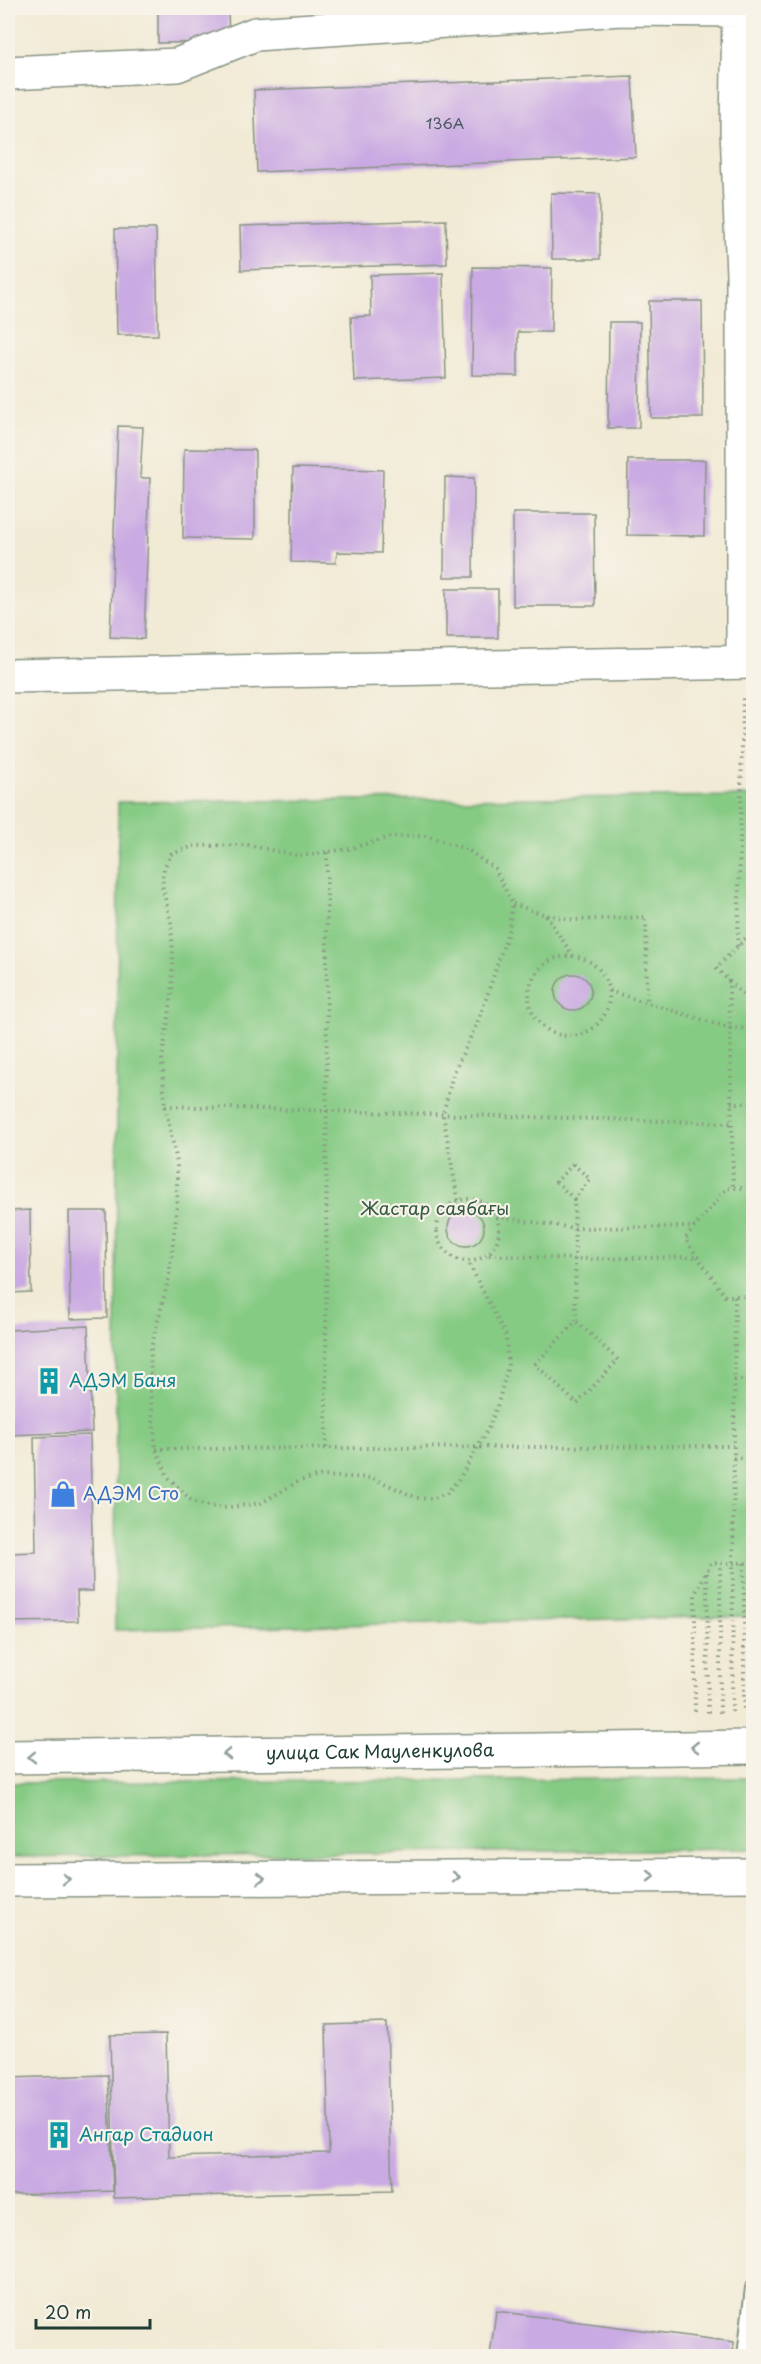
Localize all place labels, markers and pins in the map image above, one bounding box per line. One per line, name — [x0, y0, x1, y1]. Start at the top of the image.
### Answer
building icon: АДЭМ Баня — [34, 1366, 64, 1396]
place label: АДЭМ Баня — [69, 1366, 176, 1393]
shop icon: АДЭМ Сто — [48, 1479, 78, 1509]
place label: АДЭМ Сто — [83, 1479, 179, 1506]
building icon: Ангар Стадион — [44, 2120, 74, 2150]
place label: Ангар Стадион — [79, 2120, 214, 2147]

